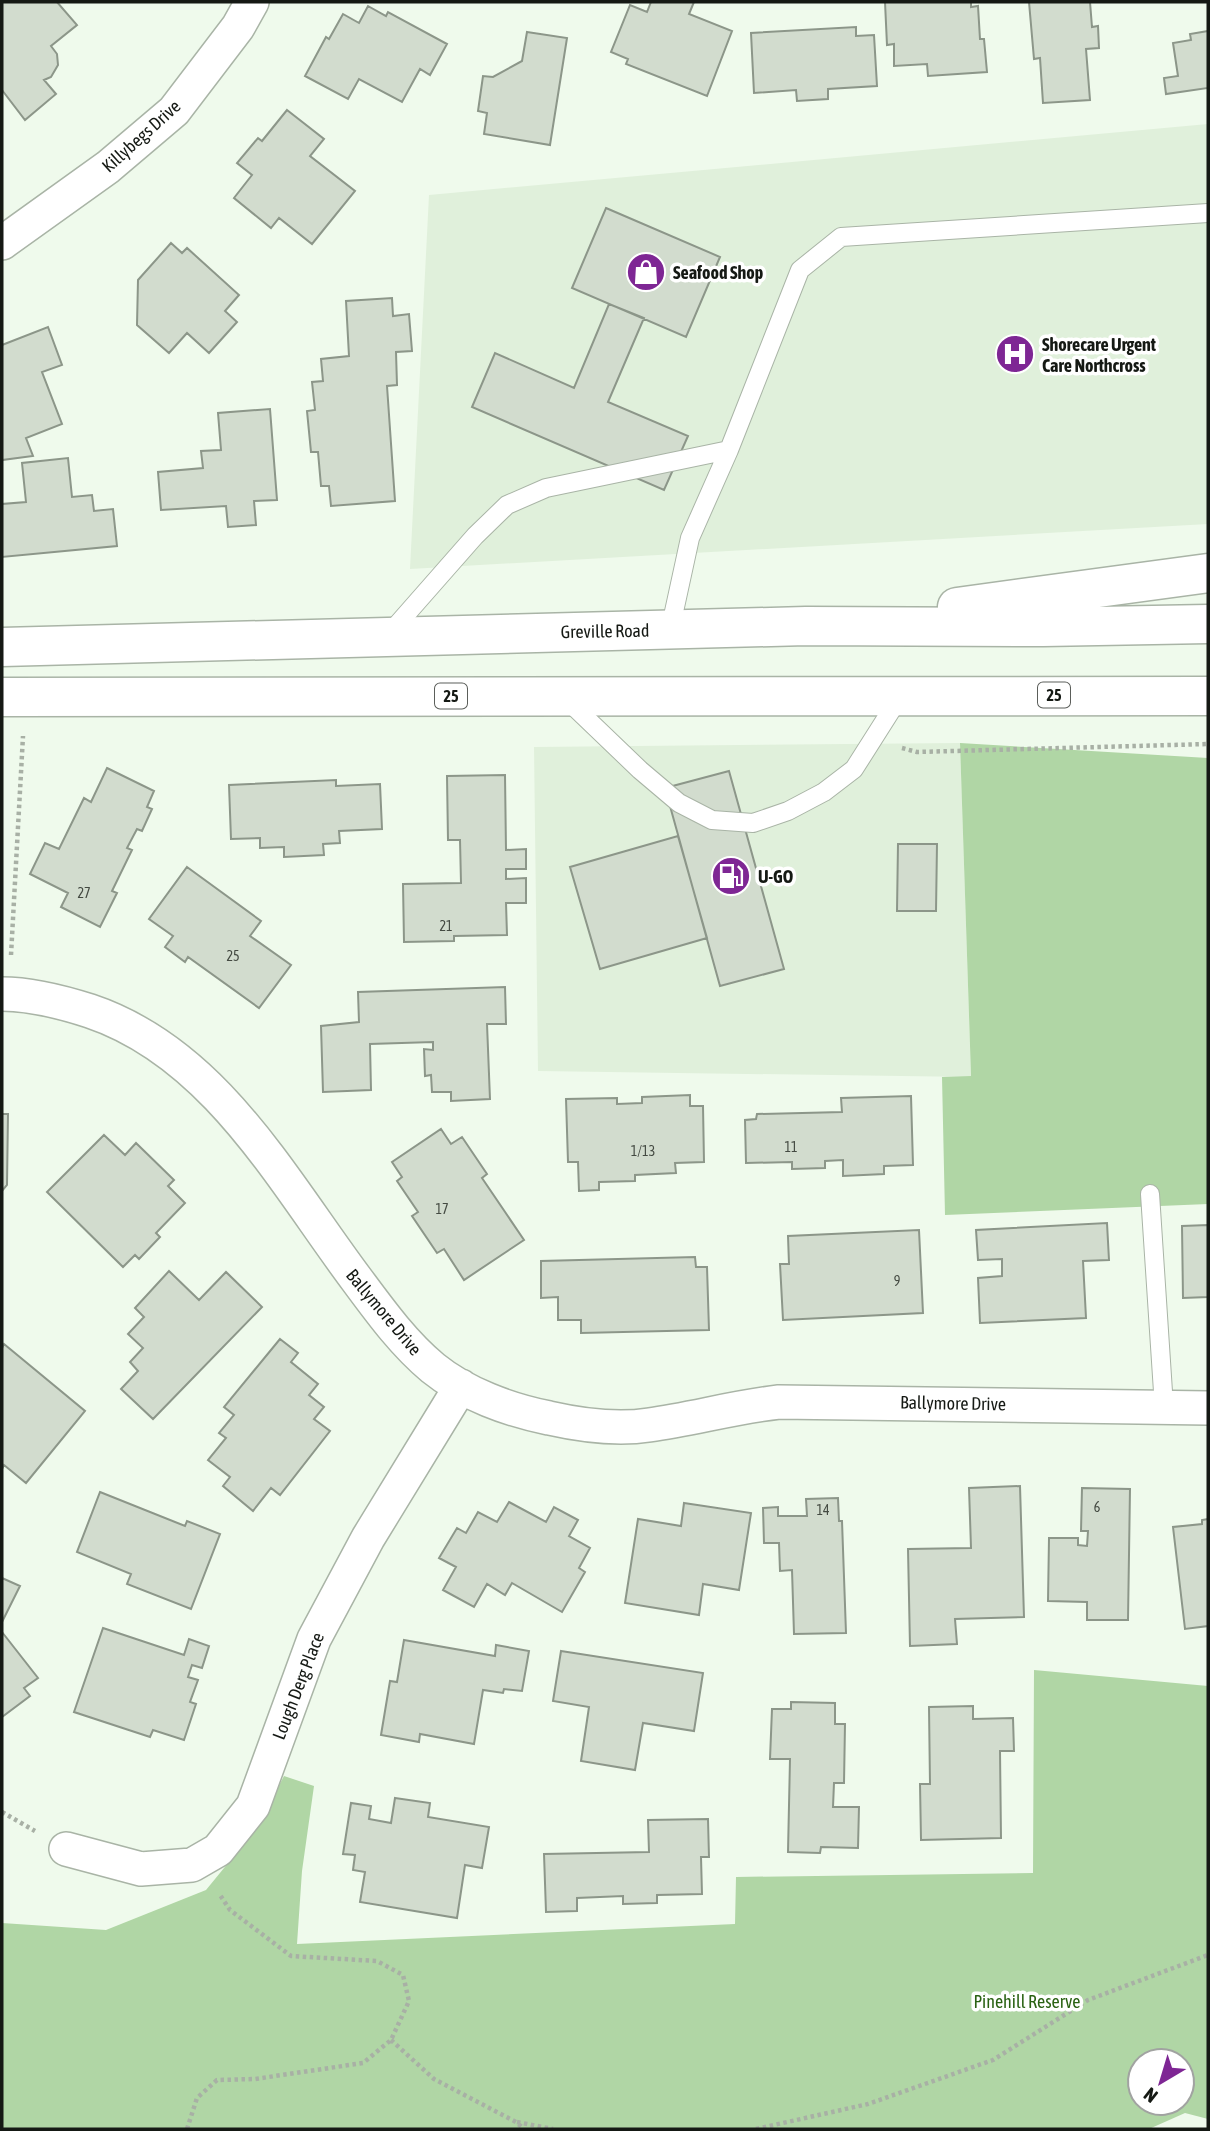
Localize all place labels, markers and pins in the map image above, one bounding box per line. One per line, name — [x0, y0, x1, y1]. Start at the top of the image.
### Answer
shop icon: Seafood Shop — [625, 251, 667, 293]
place label: Seafood Shop — [673, 262, 763, 283]
hospital icon: Shorecare Urgent Care Northcross — [994, 333, 1036, 375]
place label: Shorecare Urgent Care Northcross — [1042, 334, 1157, 376]
fuel station icon: U-GO — [710, 855, 752, 897]
place label: U-GO — [758, 866, 793, 887]

